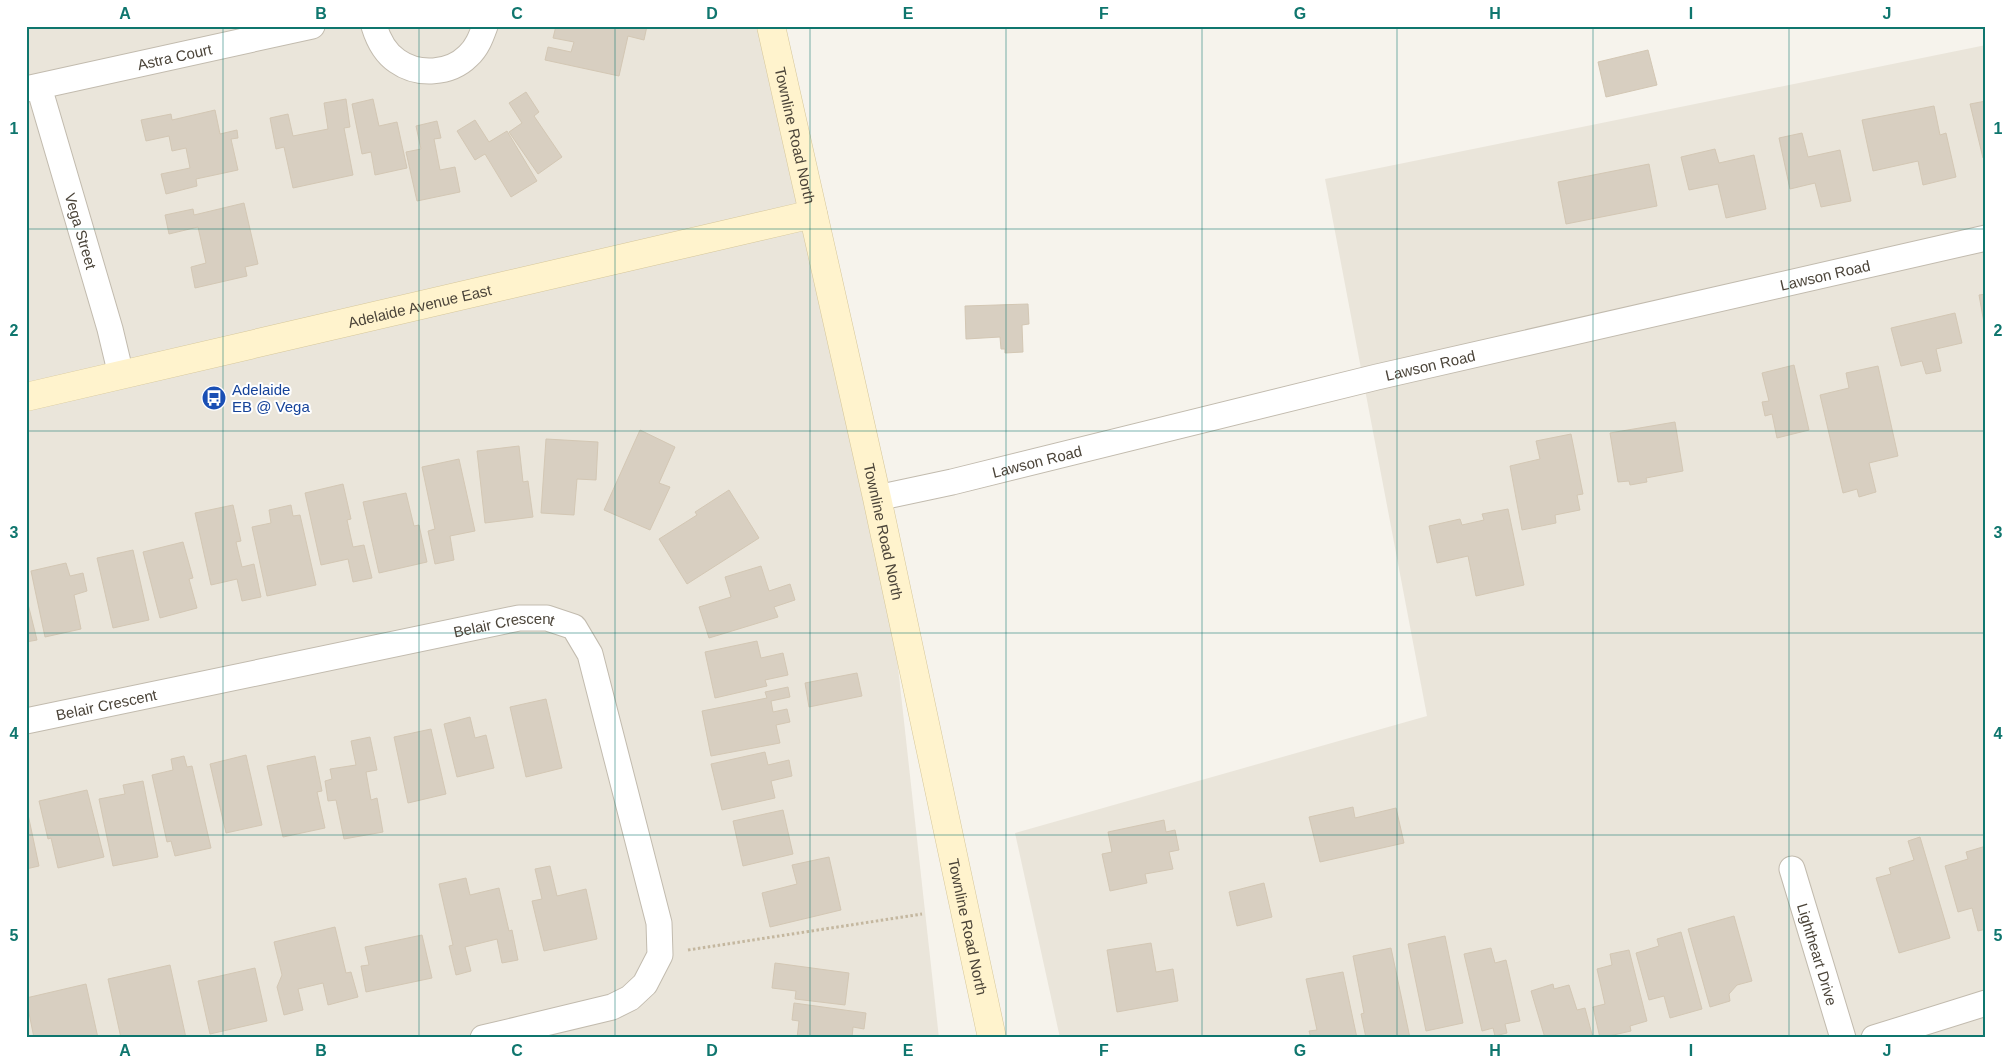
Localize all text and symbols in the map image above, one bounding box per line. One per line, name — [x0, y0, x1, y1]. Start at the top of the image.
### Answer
text: A — [119, 5, 131, 22]
text: B — [315, 5, 327, 22]
text: C — [511, 5, 523, 22]
text: D — [706, 5, 718, 22]
text: E — [903, 5, 914, 22]
text: F — [1099, 5, 1109, 22]
text: G — [1294, 5, 1306, 22]
text: H — [1489, 5, 1501, 22]
text: I — [1689, 5, 1693, 22]
text: J — [1883, 5, 1891, 22]
street label: Astra Court — [136, 40, 214, 73]
street label: Townline Road North — [772, 65, 819, 205]
text: 1 — [10, 120, 19, 137]
text: 1 — [1994, 120, 2003, 137]
street label: Vega Street — [62, 191, 101, 272]
street label: Lawson Road — [1778, 256, 1872, 293]
street label: Adelaide Avenue East — [346, 280, 494, 330]
text: 2 — [10, 322, 19, 339]
text: 2 — [1994, 322, 2003, 339]
street label: Lawson Road — [1384, 346, 1477, 383]
place label: Adelaide EB @ Vega — [232, 381, 310, 415]
bus stop icon: Adelaide EB @ Vega — [201, 385, 227, 411]
street label: Lawson Road — [990, 442, 1083, 480]
street label: Townline Road North — [861, 462, 907, 601]
text: 3 — [10, 524, 19, 541]
text: 3 — [1994, 524, 2003, 541]
street label: Belair Crescent — [452, 610, 558, 640]
street label: Belair Crescent — [54, 685, 159, 723]
text: 4 — [10, 725, 19, 742]
text: 4 — [1994, 725, 2003, 742]
street label: Townline Road North — [945, 857, 991, 997]
street label: Lightheart Drive — [1794, 901, 1841, 1007]
text: 5 — [10, 927, 19, 944]
text: 5 — [1994, 927, 2003, 944]
text: A — [119, 1042, 131, 1059]
text: B — [315, 1042, 327, 1059]
text: C — [511, 1042, 523, 1059]
text: D — [706, 1042, 718, 1059]
text: E — [903, 1042, 914, 1059]
text: F — [1099, 1042, 1109, 1059]
text: G — [1294, 1042, 1306, 1059]
text: H — [1489, 1042, 1501, 1059]
text: I — [1689, 1042, 1693, 1059]
text: J — [1883, 1042, 1891, 1059]

